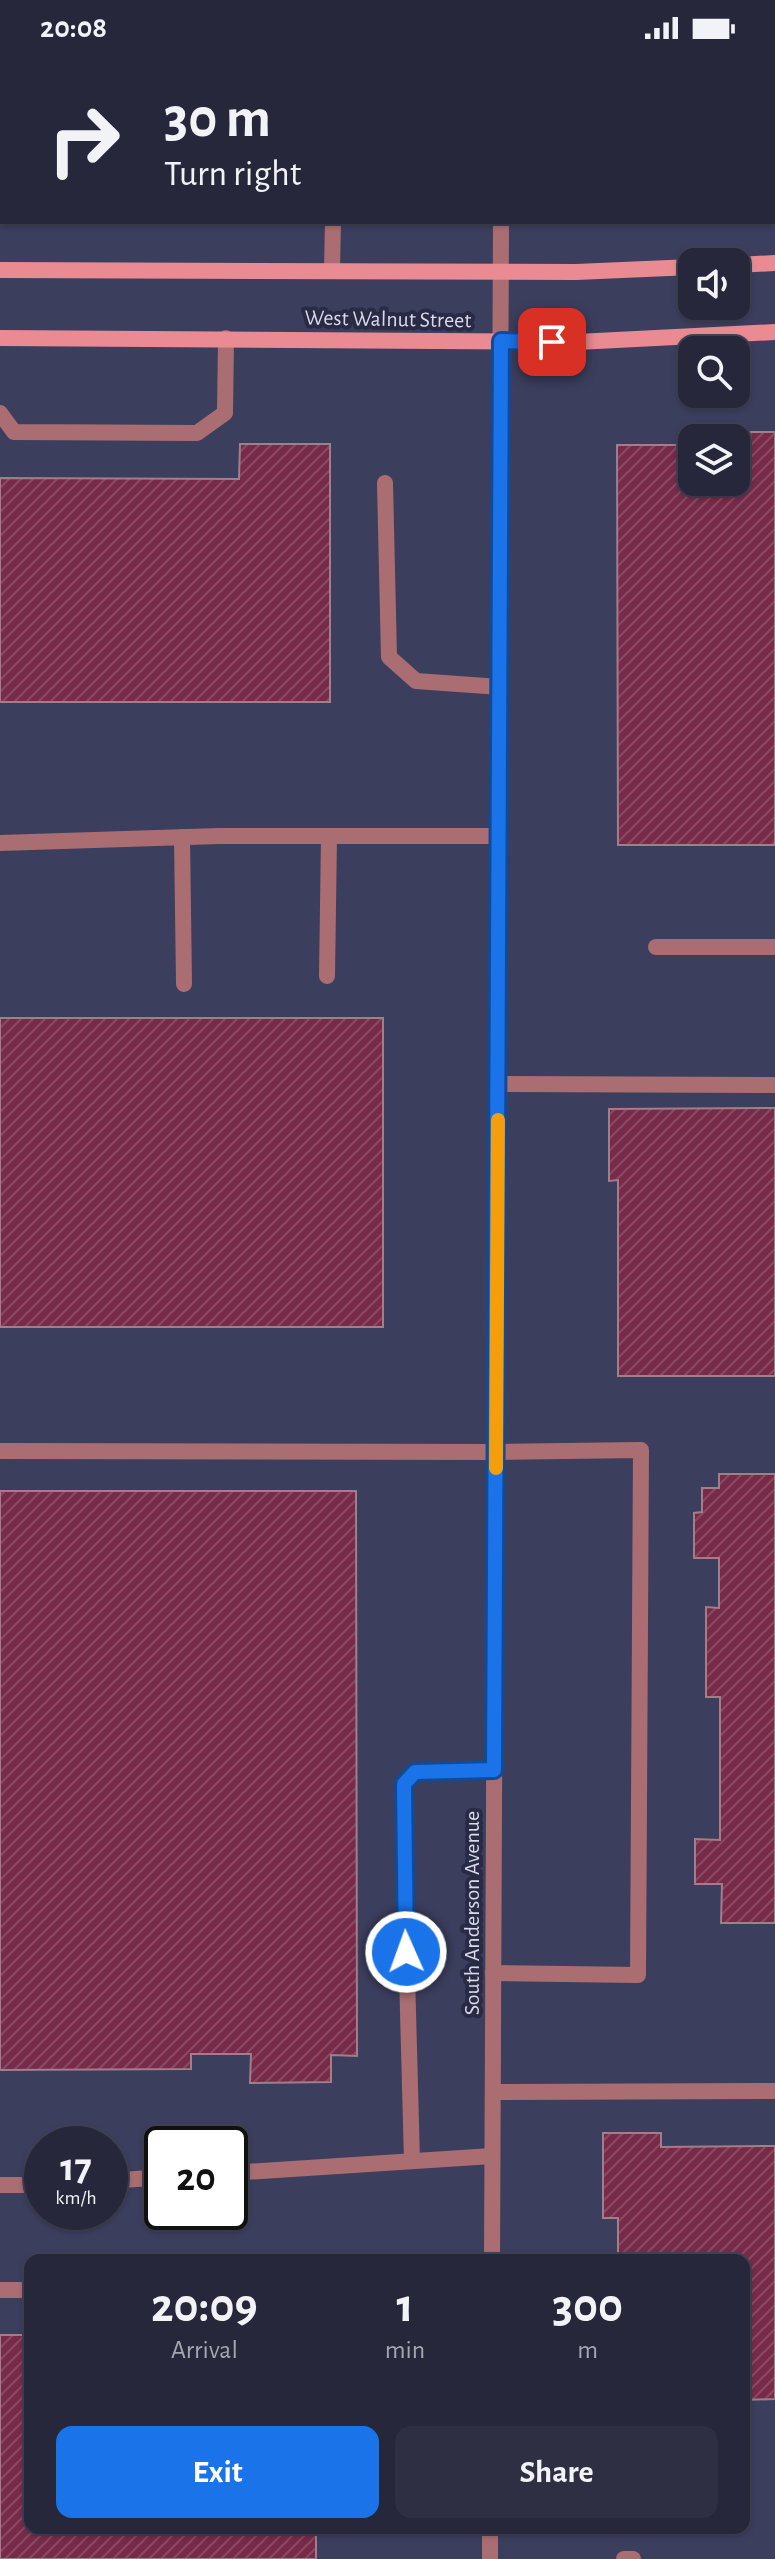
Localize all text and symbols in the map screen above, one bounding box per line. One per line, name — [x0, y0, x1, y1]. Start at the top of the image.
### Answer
text: 20:08 — [40, 13, 107, 43]
icon: right — [32, 88, 136, 192]
text: 30 m — [164, 91, 271, 147]
text: Turn right — [164, 156, 301, 192]
map controls — [678, 248, 750, 496]
button: sound — [678, 248, 750, 320]
street label: West Walnut Street — [304, 307, 472, 331]
pin — [518, 308, 586, 376]
icon: arrive — [530, 320, 574, 364]
button: search — [678, 336, 750, 408]
button: layers — [678, 424, 750, 496]
street label: South Anderson Avenue — [461, 1811, 483, 2015]
position arrow — [364, 1910, 448, 1994]
speed limit sign: 20 — [144, 2126, 248, 2230]
text: 17 — [60, 2148, 92, 2188]
text: km/h — [55, 2188, 97, 2208]
text: 20:09 — [151, 2283, 258, 2331]
text: 1 — [396, 2283, 414, 2331]
text: 300 — [552, 2283, 623, 2331]
text: Arrival — [171, 2337, 238, 2363]
text: min — [385, 2337, 425, 2363]
text: m — [577, 2337, 598, 2363]
button: Exit — [56, 2426, 379, 2518]
button: Share — [395, 2426, 718, 2518]

